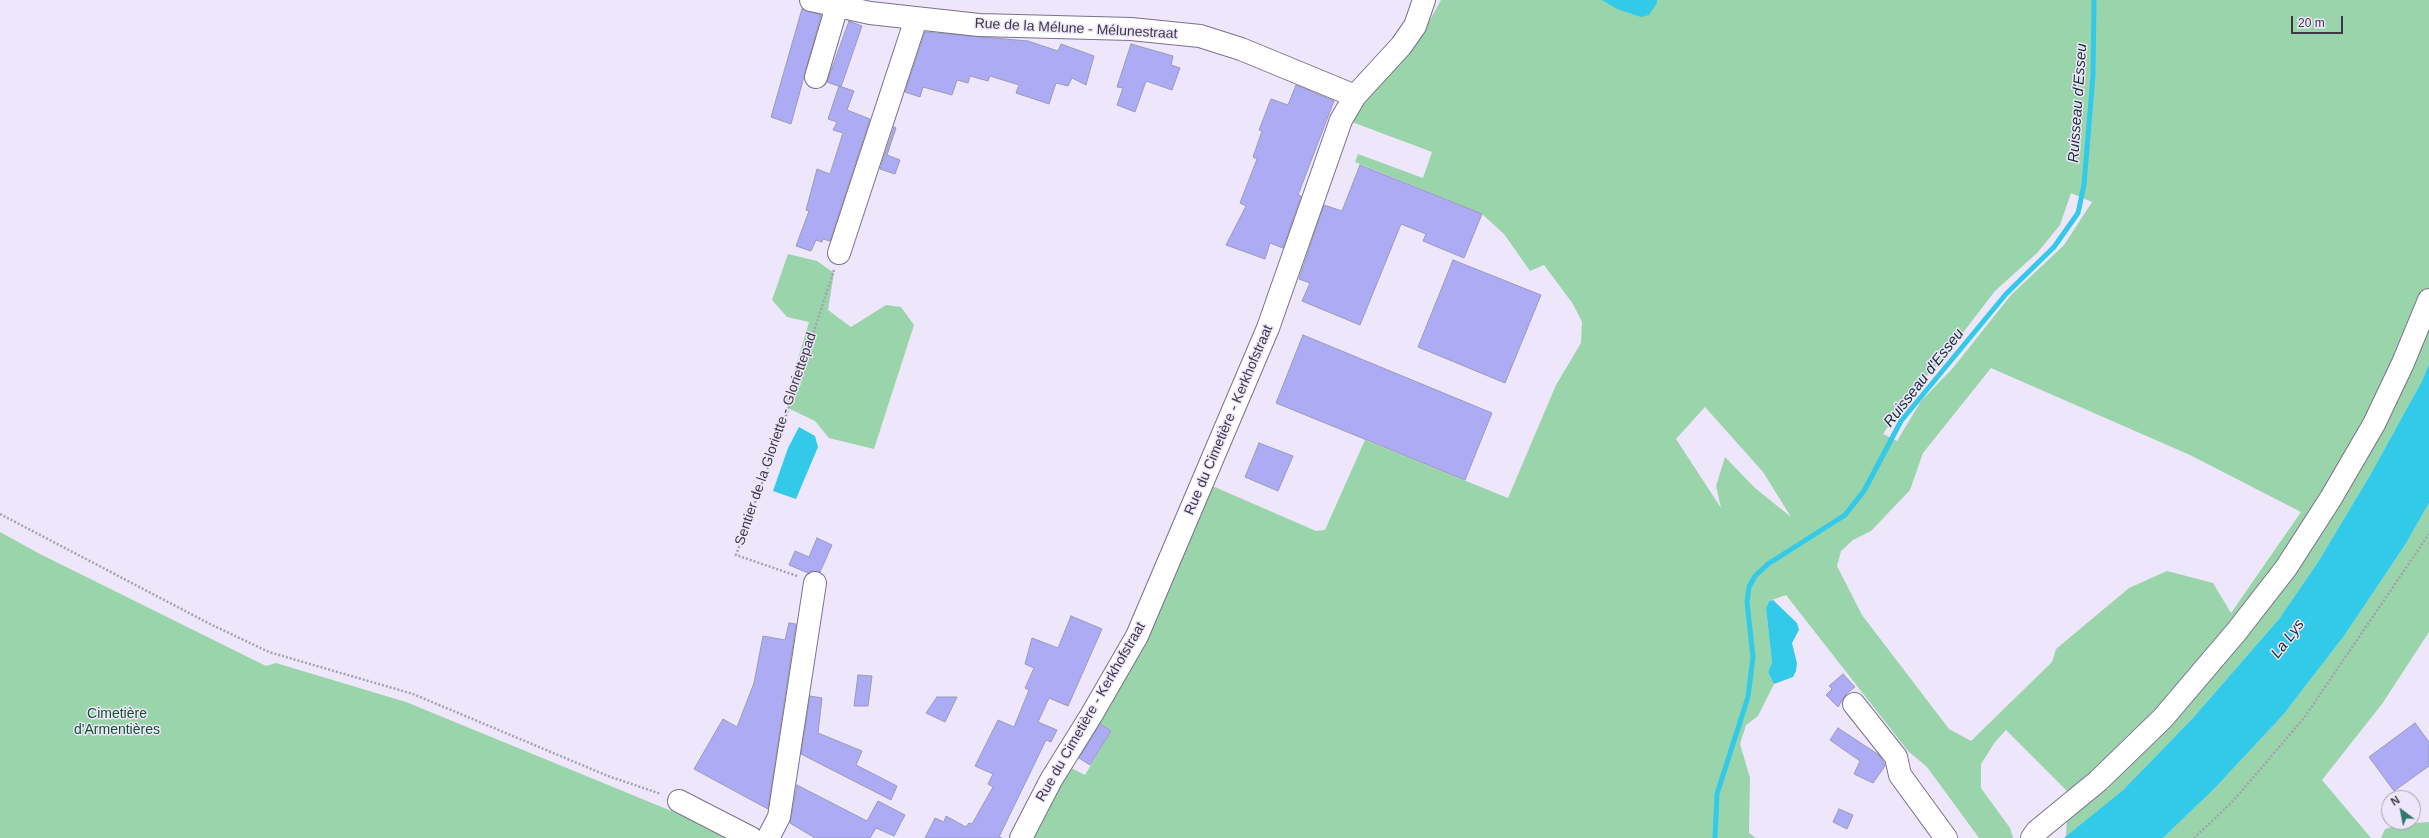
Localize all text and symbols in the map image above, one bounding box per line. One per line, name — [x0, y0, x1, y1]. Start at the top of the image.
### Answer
scale bar — [2293, 8, 2345, 34]
street label: Rue de la Mélune - Mélunestraat — [974, 15, 1178, 43]
text: 20 m — [2298, 16, 2325, 30]
water label: Ruisseau d'Esseu — [2065, 43, 2091, 163]
street label: Rue du Cimetière - Kerkhofstraat — [1181, 323, 1277, 517]
water label: Ruisseau d'Esseu — [1880, 325, 1968, 431]
street label: Sentier de la Gloriette - Gloriettepad — [732, 330, 820, 548]
water label: La Lys — [2268, 616, 2308, 662]
street label: Rue du Cimetière - Kerkhofstraat — [1033, 619, 1149, 805]
park label: Cimetière d'Armentières — [74, 706, 160, 738]
north arrow — [2381, 790, 2421, 830]
text: N — [2389, 793, 2402, 808]

